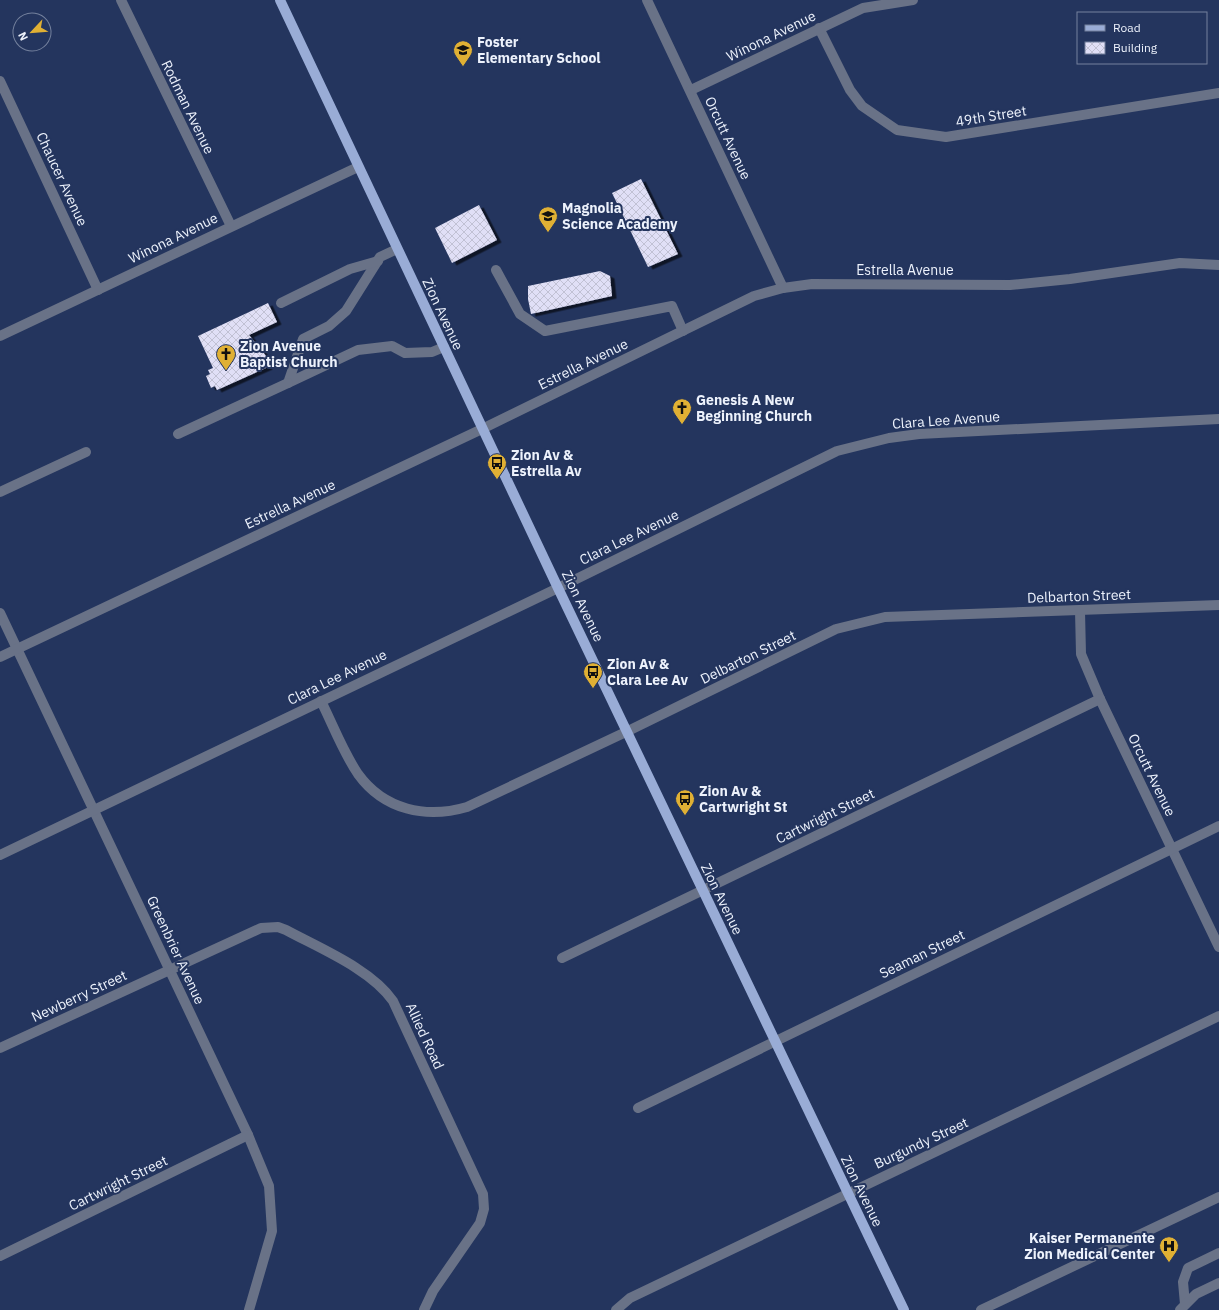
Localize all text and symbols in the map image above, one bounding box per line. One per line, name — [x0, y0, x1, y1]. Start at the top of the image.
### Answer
street label: Winona Avenue — [723, 6, 819, 65]
north arrow — [12, 12, 52, 52]
legend — [1077, 12, 1207, 64]
text: Road — [1113, 20, 1141, 35]
text: N — [15, 30, 31, 43]
place label: Foster Elementary School — [477, 33, 601, 67]
school or university icon: Foster Elementary School — [452, 39, 474, 67]
text: Building — [1113, 40, 1158, 55]
street label: Rodman Avenue — [157, 57, 219, 157]
street label: Orcutt Avenue — [701, 94, 755, 183]
street label: 49th Street — [954, 102, 1028, 130]
street label: Chaucer Avenue — [32, 129, 92, 229]
place label: Magnolia Science Academy — [562, 199, 678, 233]
school or university icon: Magnolia Science Academy — [537, 205, 559, 233]
street label: Winona Avenue — [125, 208, 221, 267]
street label: Estrella Avenue — [856, 261, 954, 279]
street label: Zion Avenue — [418, 275, 468, 353]
street label: Estrella Avenue — [535, 334, 631, 393]
place label: Zion Avenue Baptist Church — [240, 337, 338, 371]
church icon: Zion Avenue Baptist Church — [215, 343, 237, 371]
place label: Genesis A New Beginning Church — [696, 391, 812, 425]
church icon: Genesis A New Beginning Church — [671, 397, 693, 425]
street label: Clara Lee Avenue — [891, 407, 1001, 433]
place label: Zion Av & Estrella Av — [511, 446, 582, 480]
bus stop icon: Zion Av & Estrella Av — [486, 452, 508, 480]
street label: Estrella Avenue — [242, 475, 338, 533]
street label: Clara Lee Avenue — [576, 505, 682, 569]
street label: Zion Avenue — [558, 567, 608, 645]
street label: Delbarton Street — [1027, 585, 1131, 607]
street label: Delbarton Street — [697, 626, 799, 688]
street label: Clara Lee Avenue — [284, 645, 390, 709]
place label: Zion Av & Clara Lee Av — [607, 655, 689, 689]
bus stop icon: Zion Av & Clara Lee Av — [582, 661, 604, 689]
street label: Orcutt Avenue — [1124, 731, 1180, 820]
place label: Zion Av & Cartwright St — [699, 782, 787, 816]
street label: Cartwright Street — [773, 784, 877, 848]
bus stop icon: Zion Av & Cartwright St — [674, 788, 696, 816]
street label: Zion Avenue — [697, 860, 747, 938]
street label: Greenbrier Avenue — [143, 893, 209, 1007]
street label: Seaman Street — [876, 926, 968, 982]
street label: Newberry Street — [28, 966, 130, 1026]
street label: Allied Road — [402, 1000, 448, 1072]
street label: Burgundy Street — [871, 1113, 971, 1173]
street label: Cartwright Street — [66, 1151, 170, 1215]
street label: Zion Avenue — [837, 1152, 887, 1230]
place label: Kaiser Permanente Zion Medical Center — [1024, 1229, 1155, 1263]
hospital icon: Kaiser Permanente Zion Medical Center — [1158, 1235, 1180, 1263]

